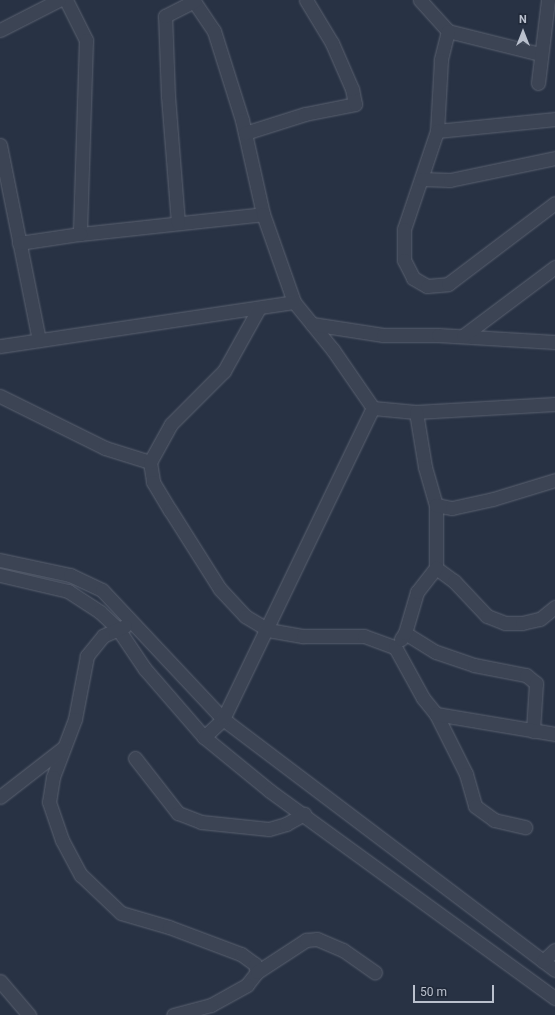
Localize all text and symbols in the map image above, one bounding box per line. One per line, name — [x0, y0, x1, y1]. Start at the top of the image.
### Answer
north arrow — [503, 12, 543, 52]
text: N — [519, 13, 527, 26]
scale bar — [415, 977, 496, 1003]
text: 50 m — [420, 985, 447, 999]

